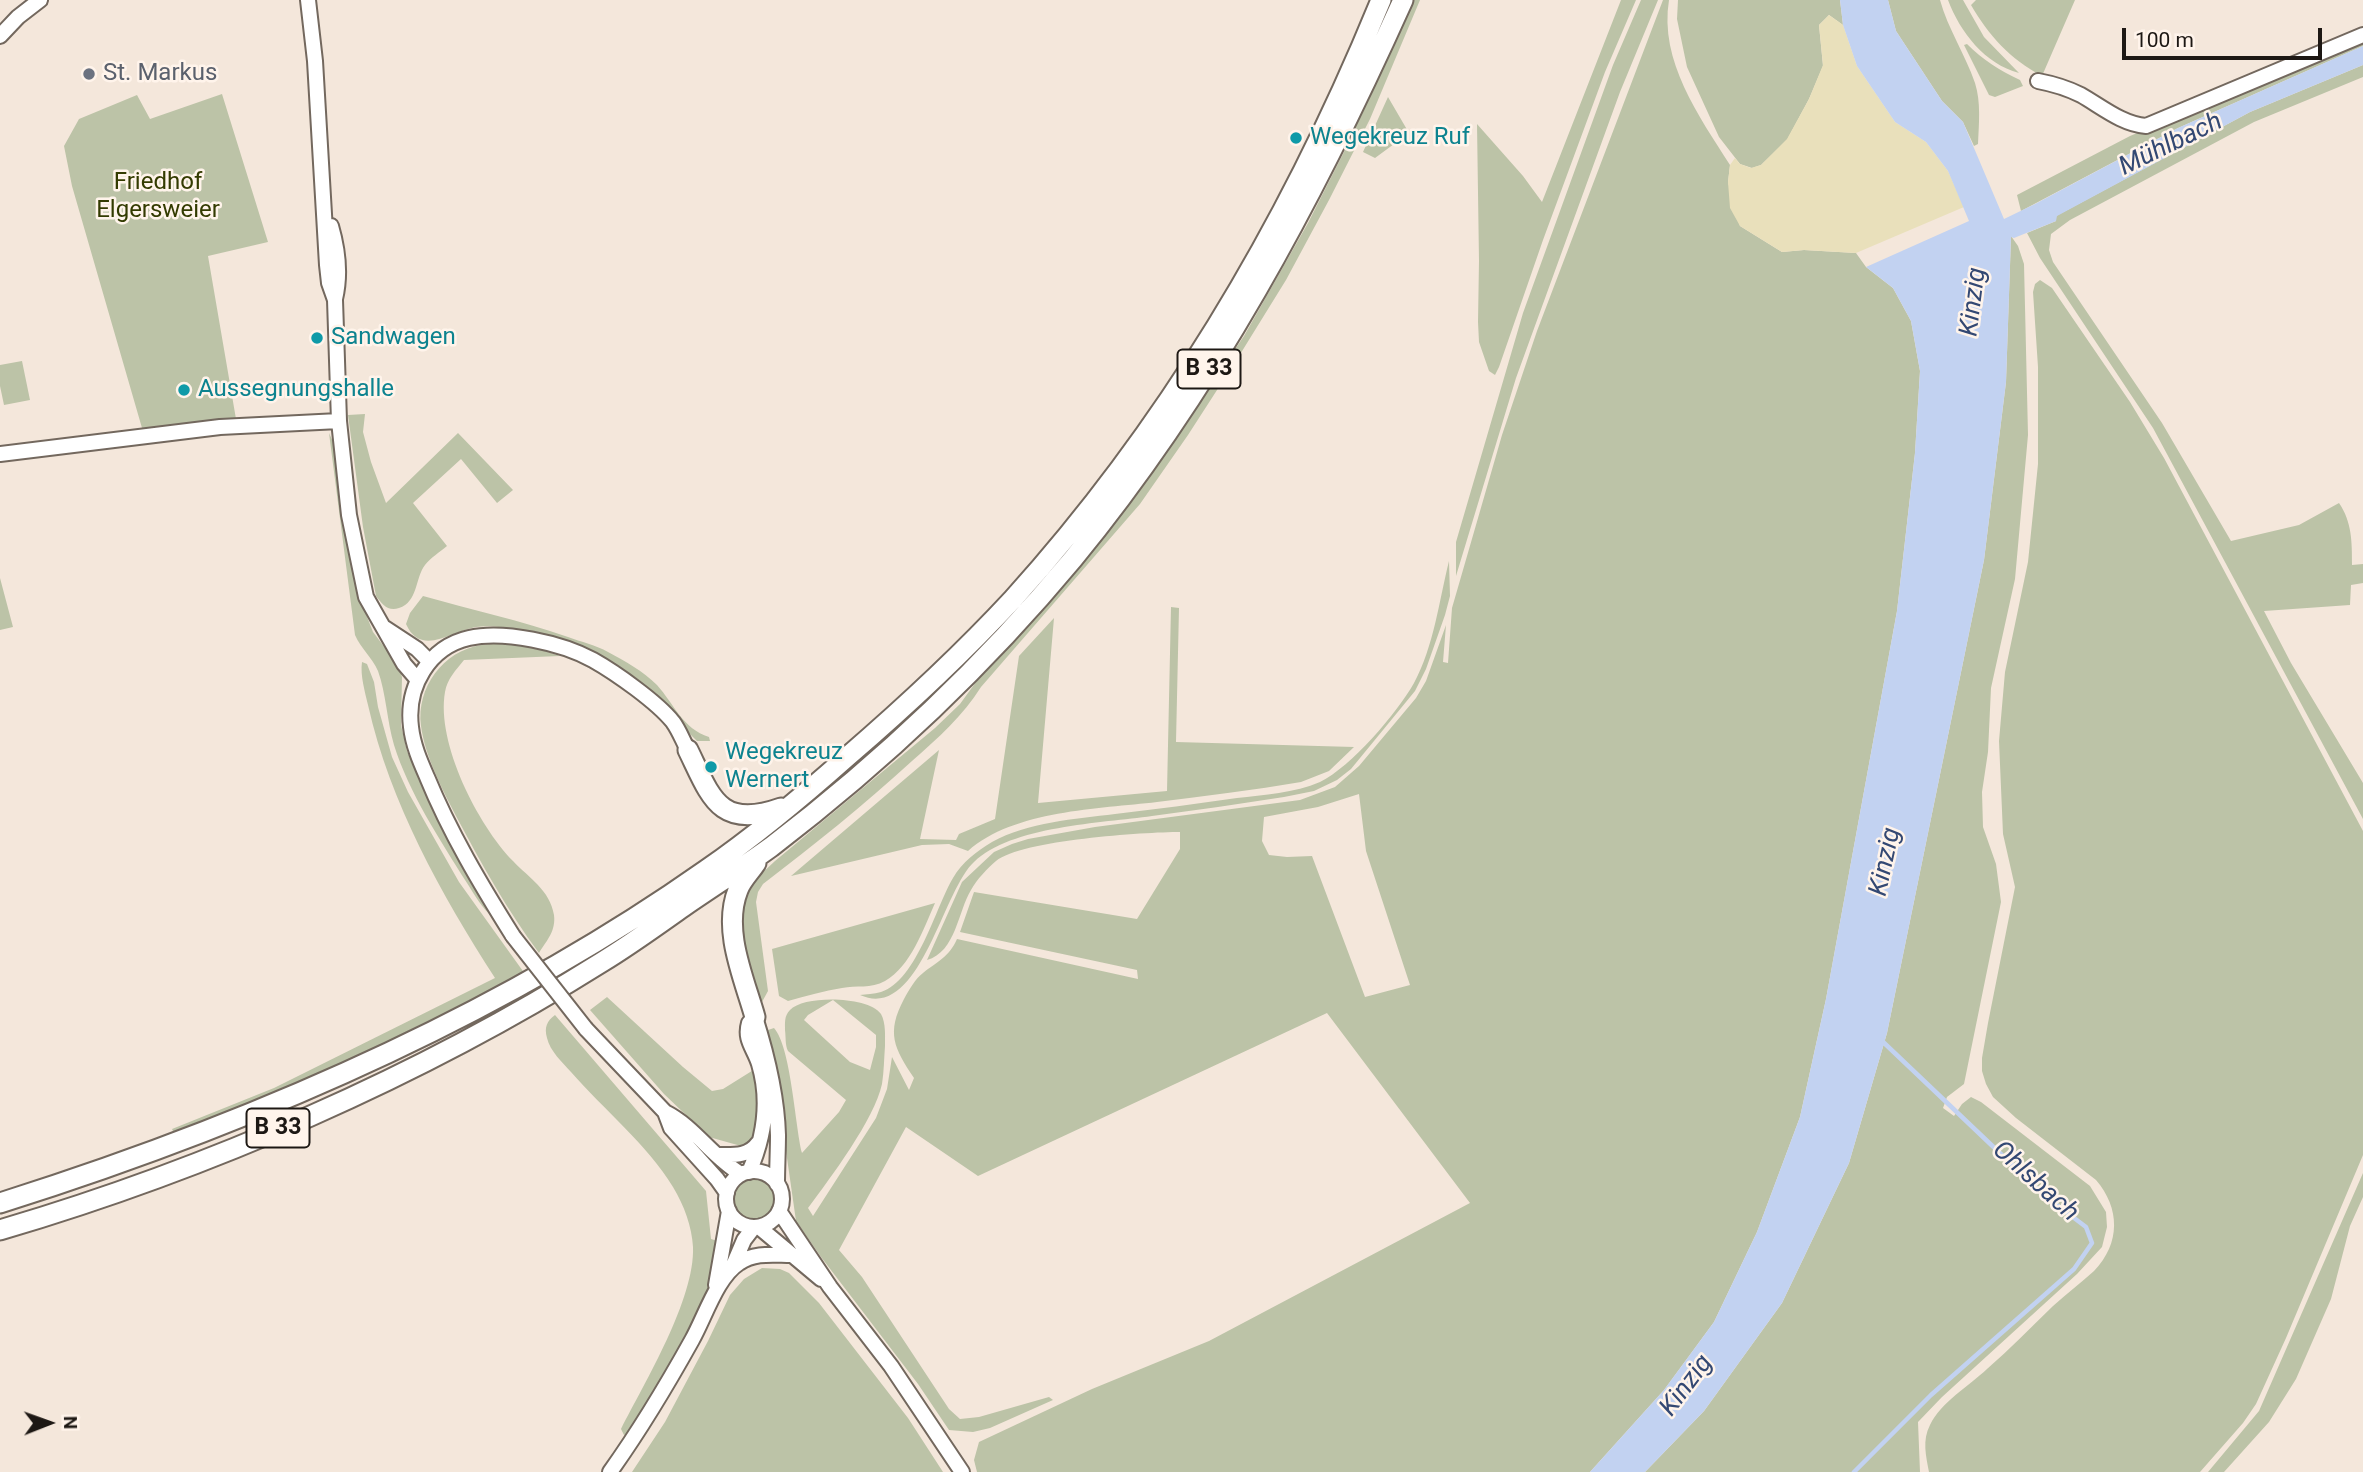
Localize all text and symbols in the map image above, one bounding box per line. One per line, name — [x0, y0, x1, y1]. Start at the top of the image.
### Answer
scale bar — [2125, 14, 2324, 58]
text: 100 m — [2135, 28, 2194, 52]
place label: St. Markus — [103, 60, 217, 88]
marker: St. Markus — [81, 66, 97, 82]
water label: Mühlbach — [2114, 107, 2228, 183]
place label: Wegekreuz Ruf — [1310, 124, 1470, 152]
marker: Wegekreuz Ruf — [1288, 130, 1304, 146]
park label: Friedhof Elgersweier — [96, 169, 220, 225]
water label: Kinzig — [1954, 266, 1994, 338]
place label: Sandwagen — [331, 324, 456, 352]
marker: Sandwagen — [309, 330, 325, 346]
road number: B 33 — [1178, 350, 1240, 388]
place label: Aussegnungshalle — [198, 376, 394, 404]
marker: Aussegnungshalle — [176, 382, 192, 398]
place label: Wegekreuz Wernert — [725, 739, 843, 795]
marker: Wegekreuz Wernert — [703, 759, 719, 775]
water label: Kinzig — [1864, 825, 1908, 899]
road number: B 33 — [246, 1108, 310, 1148]
water label: Ohlsbach — [1985, 1135, 2085, 1229]
water label: Kinzig — [1654, 1349, 1720, 1423]
north arrow — [14, 1388, 84, 1458]
text: N — [59, 1416, 82, 1430]

